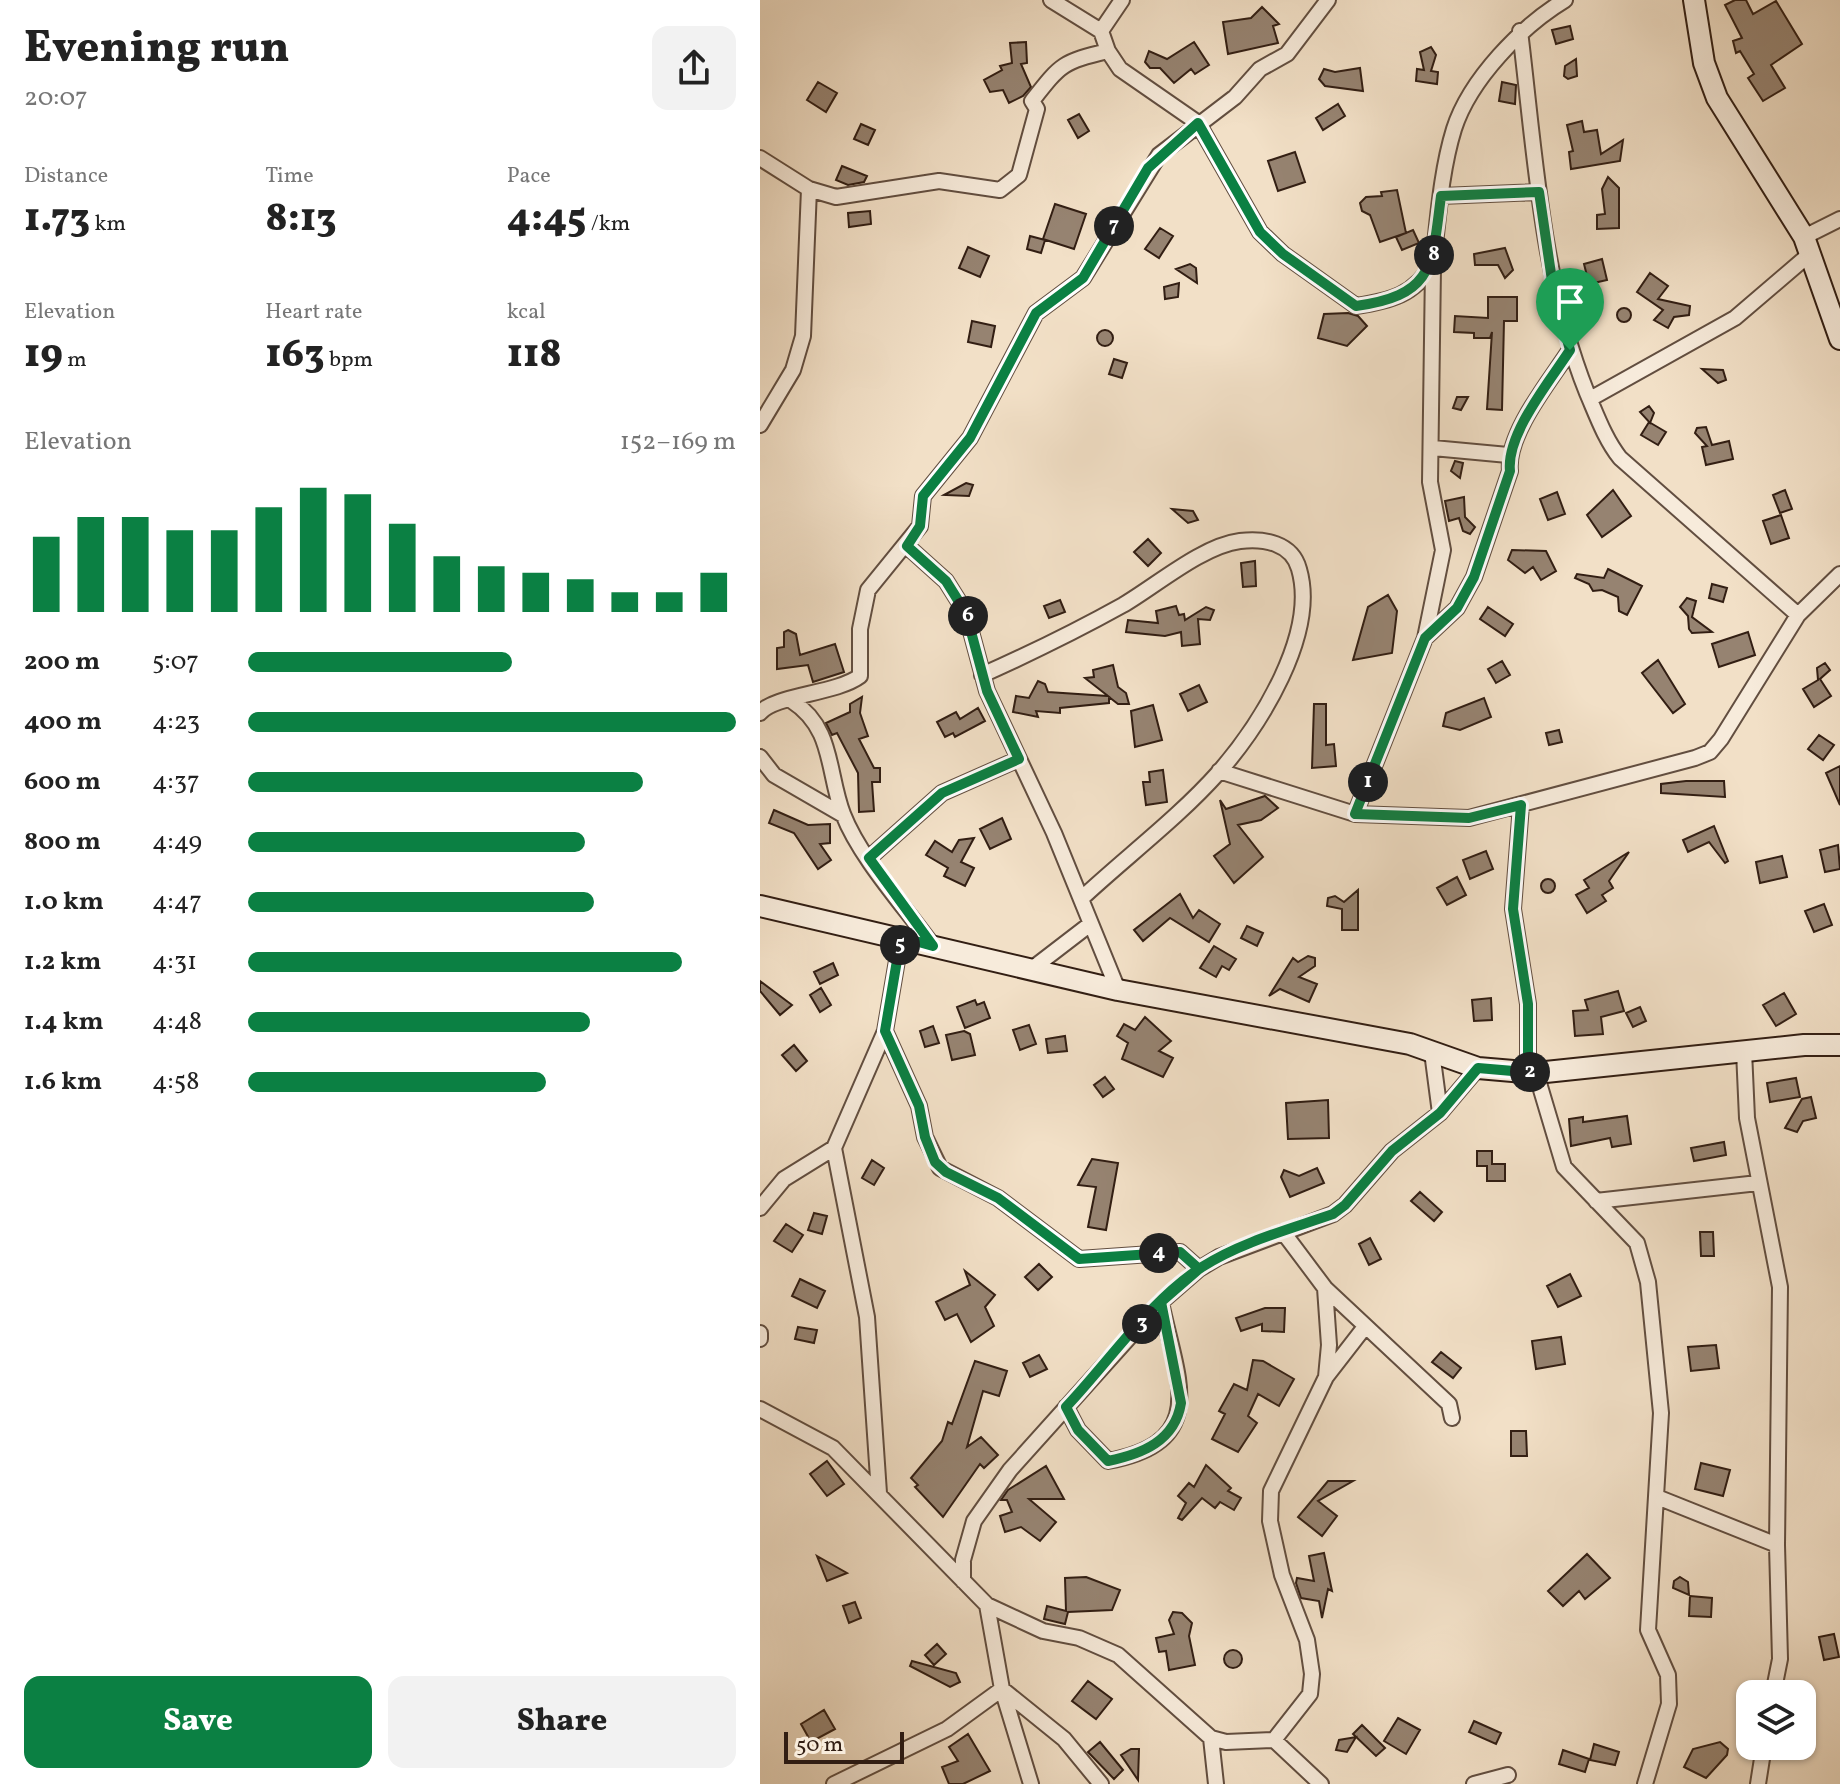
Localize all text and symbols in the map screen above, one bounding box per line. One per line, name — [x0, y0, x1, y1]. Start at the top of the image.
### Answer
text: Evening run — [24, 19, 290, 80]
button: share — [652, 26, 736, 110]
text: 20:07 — [24, 80, 88, 116]
text: Distance — [24, 161, 108, 192]
text: Time — [265, 161, 314, 192]
text: Pace — [507, 161, 551, 192]
text: 1.73 — [24, 192, 90, 248]
text: 8:13 — [265, 192, 337, 248]
text: 4:45 — [507, 192, 586, 248]
pin: 7 — [1094, 206, 1134, 246]
text: km — [90, 209, 126, 240]
text: /km — [586, 209, 630, 240]
text: 7 — [1109, 210, 1119, 241]
pin: 8 — [1414, 235, 1454, 275]
text: 8 — [1428, 239, 1440, 270]
pin — [1536, 268, 1604, 350]
icon: arrive — [1548, 280, 1592, 324]
text: Elevation — [24, 297, 115, 328]
text: Heart rate — [265, 297, 362, 328]
text: kcal — [507, 297, 546, 328]
text: 19 — [24, 328, 63, 384]
text: 163 — [265, 328, 325, 384]
text: 118 — [507, 328, 562, 384]
text: m — [63, 345, 87, 376]
text: bpm — [325, 345, 373, 376]
text: Elevation — [24, 424, 132, 460]
text: 152–169 m — [620, 424, 736, 460]
pin: 6 — [948, 596, 988, 636]
text: 6 — [962, 600, 974, 631]
text: 200 m — [24, 644, 100, 680]
text: 5:07 — [152, 644, 199, 680]
text: 400 m — [24, 704, 102, 740]
text: 4:23 — [152, 704, 200, 740]
pin: 1 — [1348, 762, 1388, 802]
text: 600 m — [24, 764, 101, 800]
text: 4:37 — [152, 764, 200, 800]
text: 1 — [1364, 766, 1372, 797]
text: 800 m — [24, 824, 101, 860]
text: 4:49 — [152, 824, 202, 860]
text: 1.0 km — [24, 884, 104, 920]
text: 4:47 — [152, 884, 202, 920]
pin: 5 — [880, 925, 920, 965]
text: 5 — [895, 929, 905, 960]
text: 1.2 km — [24, 944, 101, 980]
text: 4:31 — [152, 944, 197, 980]
text: 1.4 km — [24, 1004, 104, 1040]
text: 4:48 — [152, 1004, 202, 1040]
pin: 2 — [1510, 1052, 1550, 1092]
text: 2 — [1524, 1056, 1536, 1087]
text: 1.6 km — [24, 1064, 102, 1100]
text: 4:58 — [152, 1064, 199, 1100]
pin: 4 — [1139, 1233, 1179, 1273]
text: 4 — [1152, 1237, 1166, 1268]
pin: 3 — [1122, 1304, 1162, 1344]
text: 3 — [1136, 1308, 1148, 1339]
button: Save — [24, 1676, 372, 1768]
button: Share — [388, 1676, 736, 1768]
map controls — [1736, 1680, 1816, 1760]
button: layers — [1736, 1680, 1816, 1760]
scale bar — [784, 1728, 904, 1764]
text: 50 m — [796, 1730, 843, 1761]

